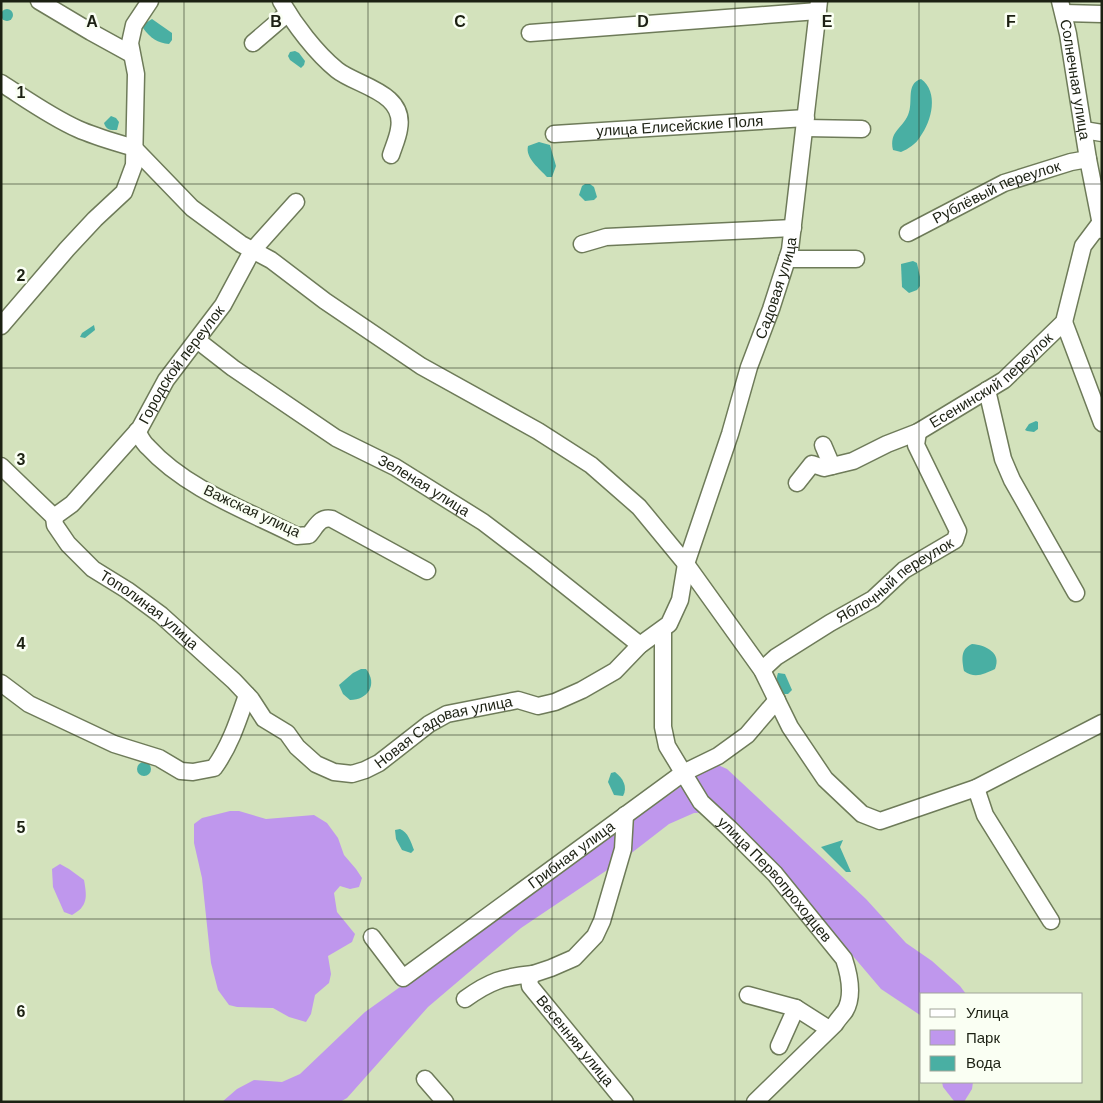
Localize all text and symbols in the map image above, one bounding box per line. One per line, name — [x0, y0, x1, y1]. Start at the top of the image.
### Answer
text: A — [86, 13, 98, 30]
text: B — [270, 13, 282, 30]
text: C — [454, 13, 466, 30]
text: D — [637, 13, 649, 30]
text: E — [822, 13, 833, 30]
text: F — [1006, 13, 1016, 30]
street label: Солнечная улица — [1057, 17, 1094, 142]
text: 1 — [17, 84, 26, 101]
street label: улица Елисейские Поля — [596, 112, 764, 139]
street label: Рублёвый переулок — [930, 157, 1063, 227]
street label: Садовая улица — [751, 236, 799, 341]
text: 2 — [17, 267, 26, 284]
street label: Городской переулок — [135, 302, 228, 427]
street label: Есенинский переулок — [926, 328, 1056, 431]
text: 3 — [17, 451, 26, 468]
street label: Зеленая улица — [375, 451, 473, 520]
street label: Важская улица — [201, 481, 304, 541]
street label: Яблочный переулок — [833, 534, 957, 626]
street label: Тополиная улица — [97, 566, 203, 653]
text: 4 — [17, 635, 26, 652]
street label: Новая Садовая улица — [371, 692, 515, 771]
street label: улица Первопроходцев — [714, 813, 836, 945]
street label: Грибная улица — [525, 817, 618, 892]
text: 5 — [17, 819, 26, 836]
street label: Весенняя улица — [533, 992, 618, 1090]
legend — [920, 993, 1083, 1083]
text: 6 — [17, 1003, 26, 1020]
text: Улица — [966, 1004, 1009, 1021]
text: Парк — [966, 1029, 1000, 1046]
text: Вода — [966, 1054, 1002, 1071]

